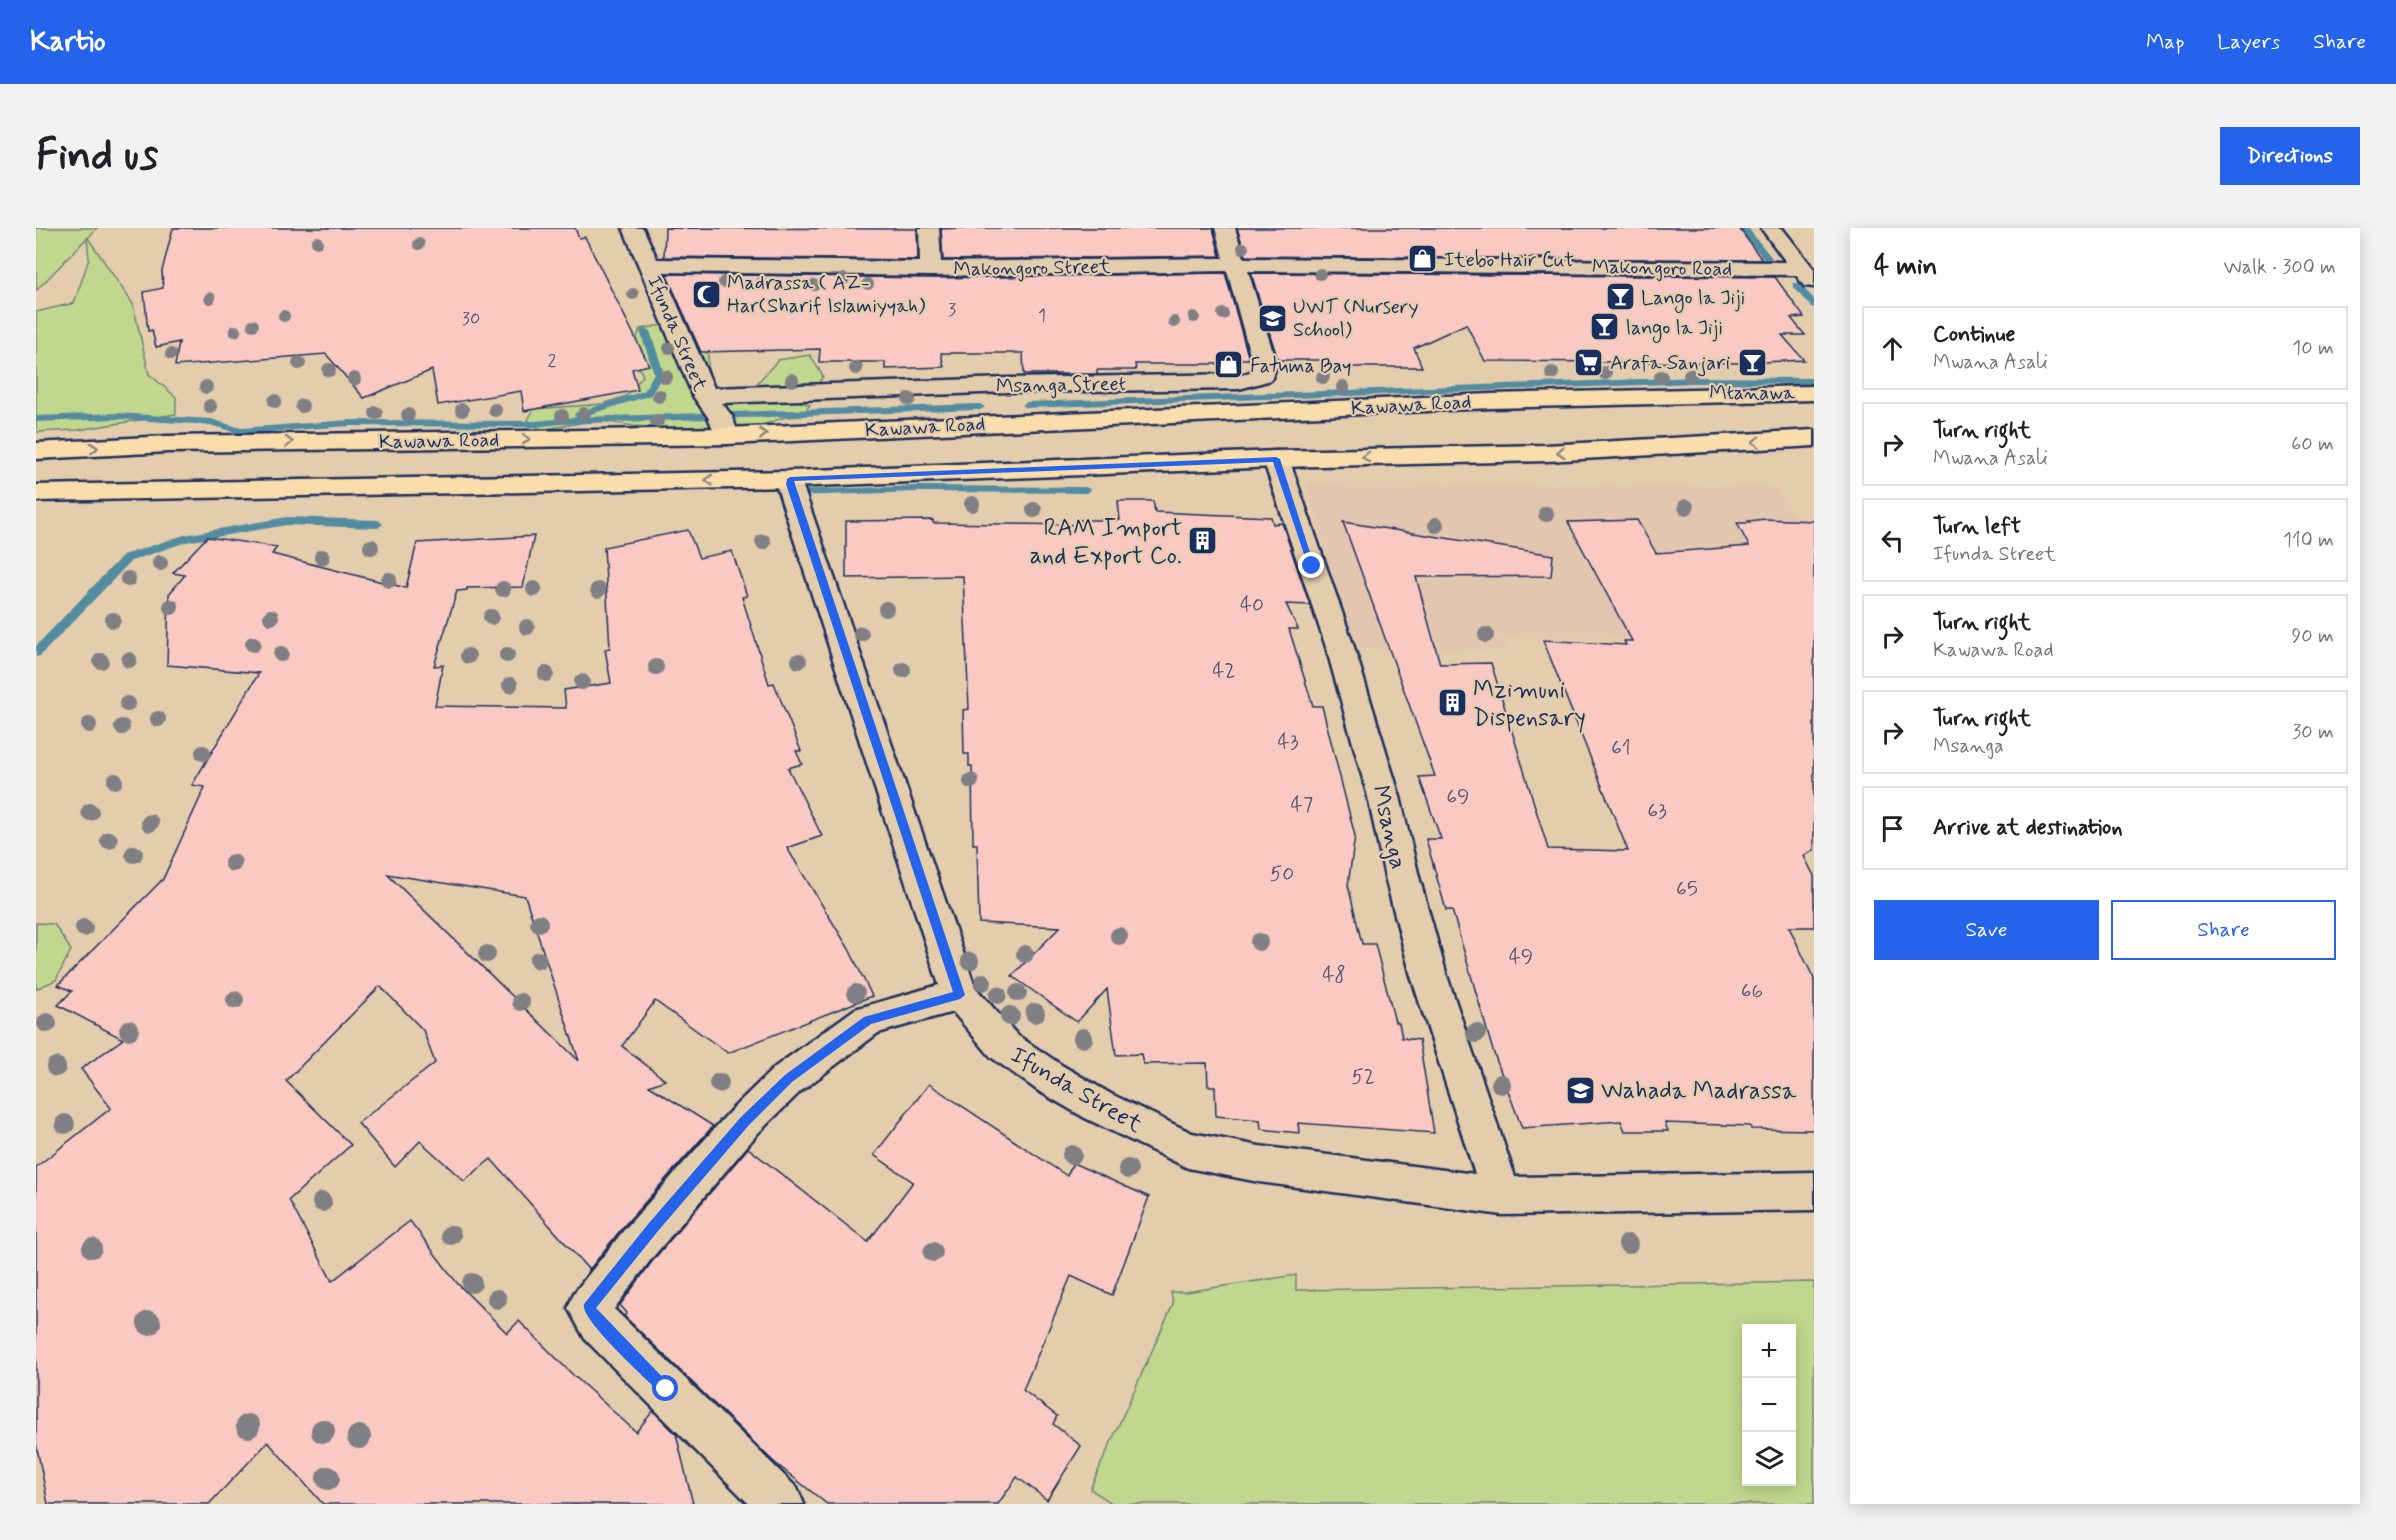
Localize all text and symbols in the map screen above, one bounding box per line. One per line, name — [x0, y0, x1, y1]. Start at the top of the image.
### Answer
text: Kartio — [30, 24, 106, 61]
text: Map — [2146, 28, 2184, 56]
text: Layers — [2217, 28, 2280, 56]
text: Share — [2313, 28, 2366, 56]
button: Directions — [2220, 127, 2360, 185]
text: Find us — [36, 129, 158, 184]
shop icon: Itebo Hair Cut — [1407, 243, 1439, 275]
place label: Itebo Hair Cut — [1444, 247, 1574, 274]
text: 4 min — [1874, 250, 1937, 284]
street label: Makongoro Street — [953, 254, 1111, 283]
street label: Makongoro Road — [1592, 254, 1732, 283]
text: Walk · 300 m — [2224, 254, 2336, 281]
place label: Madrassa ( AZ- Har(Sharif Islamiyyah) — [727, 270, 925, 320]
street label: Ifunda Street — [640, 272, 713, 396]
mosque icon: Madrassa ( AZ- Har(Sharif Islamiyyah) — [690, 278, 722, 310]
bar icon: Lango la Jiji — [1604, 281, 1636, 313]
place label: Lango la Jiji — [1641, 285, 1745, 313]
place label: UWT (Nursery School) — [1293, 294, 1418, 344]
house number: 3 — [948, 298, 956, 322]
school or university icon: UWT (Nursery School) — [1256, 302, 1288, 334]
house number: 1 — [1038, 304, 1046, 328]
house number: 30 — [462, 307, 480, 331]
bar icon: lango la Jiji — [1589, 311, 1621, 343]
place label: lango la Jiji — [1626, 315, 1723, 343]
text: Continue — [1933, 321, 2015, 349]
icon: ahead — [1876, 332, 1909, 365]
text: 10 m — [2292, 335, 2334, 362]
supermarket icon: Arafa Sanjari — [1573, 346, 1605, 378]
bar icon: Mtanawa — [1736, 346, 1768, 378]
house number: 2 — [548, 349, 557, 373]
shop icon: Fatuma Bay — [1213, 349, 1245, 381]
text: Mwana Asali — [1933, 349, 2048, 376]
place label: Arafa Sanjari — [1610, 350, 1730, 377]
place label: Fatuma Bay — [1250, 353, 1351, 380]
street label: Msanga Street — [996, 371, 1126, 400]
place label: Mtanawa — [1709, 380, 1796, 407]
street label: Kawawa Road — [1350, 389, 1472, 422]
street label: Kawawa Road — [864, 411, 986, 444]
text: Turn right — [1933, 417, 2031, 445]
street label: Kawawa Road — [379, 427, 499, 456]
one-way arrow — [759, 427, 768, 440]
icon: right — [1876, 428, 1909, 461]
text: 60 m — [2291, 431, 2334, 458]
one-way arrow — [522, 432, 531, 445]
one-way arrow — [1751, 435, 1760, 448]
one-way arrow — [285, 436, 294, 448]
one-way arrow — [90, 441, 99, 454]
text: Mwana Asali — [1933, 445, 2048, 472]
one-way arrow — [1556, 446, 1565, 459]
one-way arrow — [1361, 451, 1370, 463]
one-way arrow — [705, 474, 714, 487]
place label: RAM Import and Export Co. — [1030, 513, 1182, 572]
text: Turn left — [1933, 513, 2021, 541]
icon: left — [1876, 524, 1909, 557]
building icon: RAM Import and Export Co. — [1187, 525, 1219, 557]
text: 110 m — [2283, 527, 2334, 554]
text: Ifunda Street — [1933, 541, 2056, 568]
route end — [1298, 552, 1324, 578]
house number: 40 — [1240, 591, 1264, 619]
text: Turn right — [1933, 609, 2031, 637]
icon: right — [1876, 620, 1909, 653]
text: 90 m — [2291, 623, 2334, 650]
text: Kawawa Road — [1933, 637, 2053, 664]
house number: 42 — [1212, 657, 1236, 685]
place label: Mzimuni Dispensary — [1473, 675, 1586, 734]
building icon: Mzimuni Dispensary — [1436, 687, 1468, 719]
text: Turn right — [1933, 705, 2031, 733]
icon: right — [1876, 716, 1909, 749]
text: 30 m — [2292, 719, 2334, 746]
house number: 43 — [1277, 728, 1299, 756]
text: Msanga — [1933, 733, 2004, 760]
house number: 61 — [1611, 734, 1631, 762]
street label: Msanga — [1364, 782, 1413, 872]
house number: 69 — [1446, 783, 1470, 811]
house number: 47 — [1291, 791, 1313, 819]
house number: 63 — [1647, 797, 1667, 825]
icon: arrive — [1876, 812, 1909, 845]
text: Arrive at destination — [1933, 814, 2123, 842]
house number: 50 — [1270, 860, 1294, 888]
house number: 65 — [1676, 875, 1698, 903]
button: Save — [1874, 900, 2099, 960]
button: Share — [2111, 900, 2336, 960]
house number: 49 — [1509, 943, 1533, 971]
house number: 48 — [1322, 961, 1346, 989]
house number: 66 — [1741, 977, 1763, 1005]
street label: Ifunda Street — [1005, 1040, 1148, 1141]
house number: 52 — [1351, 1063, 1375, 1091]
school or university icon: Wahada Madrassa — [1564, 1074, 1596, 1106]
place label: Wahada Madrassa — [1601, 1076, 1797, 1107]
map controls — [1742, 1324, 1796, 1486]
button: + — [1742, 1324, 1796, 1378]
route start — [652, 1375, 678, 1401]
button: − — [1742, 1378, 1796, 1432]
button: layers — [1742, 1432, 1796, 1486]

